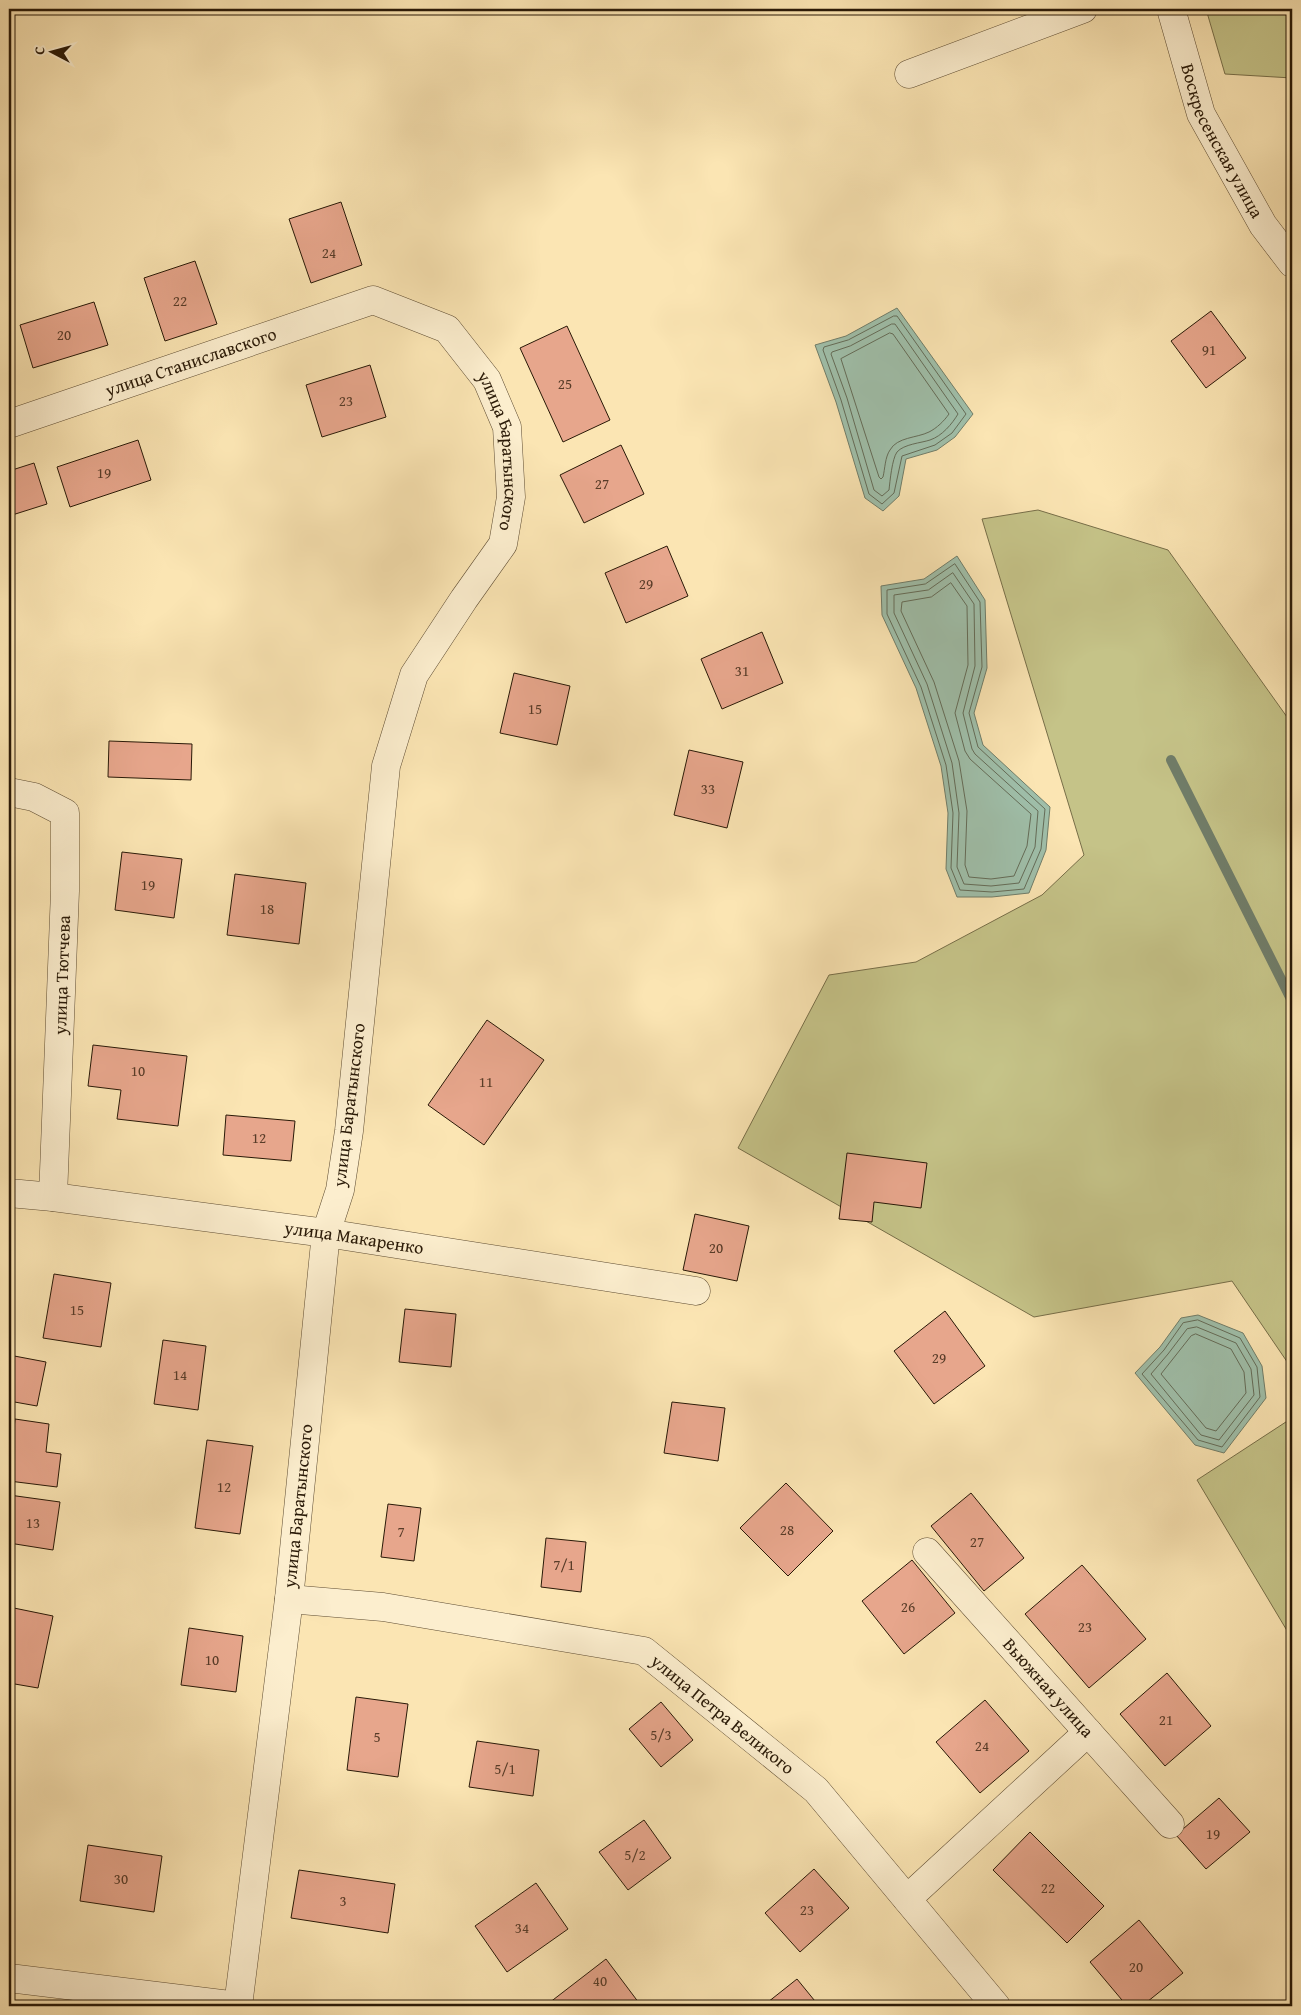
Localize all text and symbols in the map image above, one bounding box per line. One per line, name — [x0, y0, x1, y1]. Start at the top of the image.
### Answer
north arrow — [28, 28, 78, 78]
text: С — [29, 46, 49, 56]
street label: Воскресенская улица — [1174, 60, 1271, 223]
house number: 24 — [322, 242, 336, 263]
house number: 22 — [173, 290, 187, 311]
street label: улица Станиславского — [100, 320, 280, 404]
house number: 20 — [57, 324, 71, 345]
house number: 91 — [1202, 339, 1216, 360]
street label: улица Баратынского — [470, 363, 525, 533]
house number: 25 — [558, 373, 572, 394]
house number: 23 — [339, 390, 353, 411]
house number: 19 — [97, 462, 111, 483]
house number: 27 — [595, 473, 609, 494]
house number: 29 — [639, 573, 653, 594]
house number: 31 — [735, 660, 749, 681]
house number: 15 — [528, 698, 542, 719]
house number: 33 — [701, 778, 715, 799]
house number: 19 — [141, 874, 155, 895]
house number: 18 — [260, 898, 274, 919]
street label: улица Тютчева — [46, 914, 77, 1036]
street label: улица Баратынского — [325, 1022, 372, 1189]
house number: 10 — [131, 1060, 145, 1081]
house number: 11 — [479, 1071, 493, 1092]
house number: 12 — [252, 1127, 266, 1148]
street label: улица Макаренко — [282, 1214, 426, 1261]
house number: 20 — [709, 1237, 723, 1258]
house number: 15 — [70, 1299, 84, 1320]
house number: 29 — [932, 1347, 946, 1368]
house number: 14 — [173, 1364, 187, 1385]
street label: улица Баратынского — [275, 1423, 320, 1590]
house number: 12 — [217, 1476, 231, 1497]
house number: 13 — [26, 1512, 40, 1533]
house number: 28 — [780, 1519, 794, 1540]
house number: 7 — [397, 1521, 405, 1542]
house number: 27 — [970, 1531, 984, 1552]
house number: 7/1 — [553, 1554, 575, 1575]
house number: 26 — [901, 1596, 915, 1617]
house number: 23 — [1078, 1616, 1092, 1637]
street label: Вьюжная улица — [997, 1632, 1101, 1744]
street label: улица Петра Великого — [644, 1647, 801, 1781]
house number: 10 — [205, 1649, 219, 1670]
house number: 21 — [1159, 1709, 1173, 1730]
house number: 5/3 — [650, 1724, 672, 1745]
house number: 5 — [373, 1726, 381, 1747]
house number: 24 — [975, 1735, 989, 1756]
house number: 5/1 — [494, 1758, 516, 1779]
house number: 19 — [1206, 1823, 1220, 1844]
house number: 5/2 — [624, 1844, 646, 1865]
house number: 30 — [114, 1868, 128, 1889]
house number: 22 — [1041, 1877, 1055, 1898]
house number: 3 — [339, 1890, 347, 1911]
house number: 23 — [800, 1899, 814, 1920]
house number: 34 — [515, 1917, 529, 1938]
house number: 20 — [1129, 1956, 1143, 1977]
house number: 40 — [593, 1970, 607, 1991]

